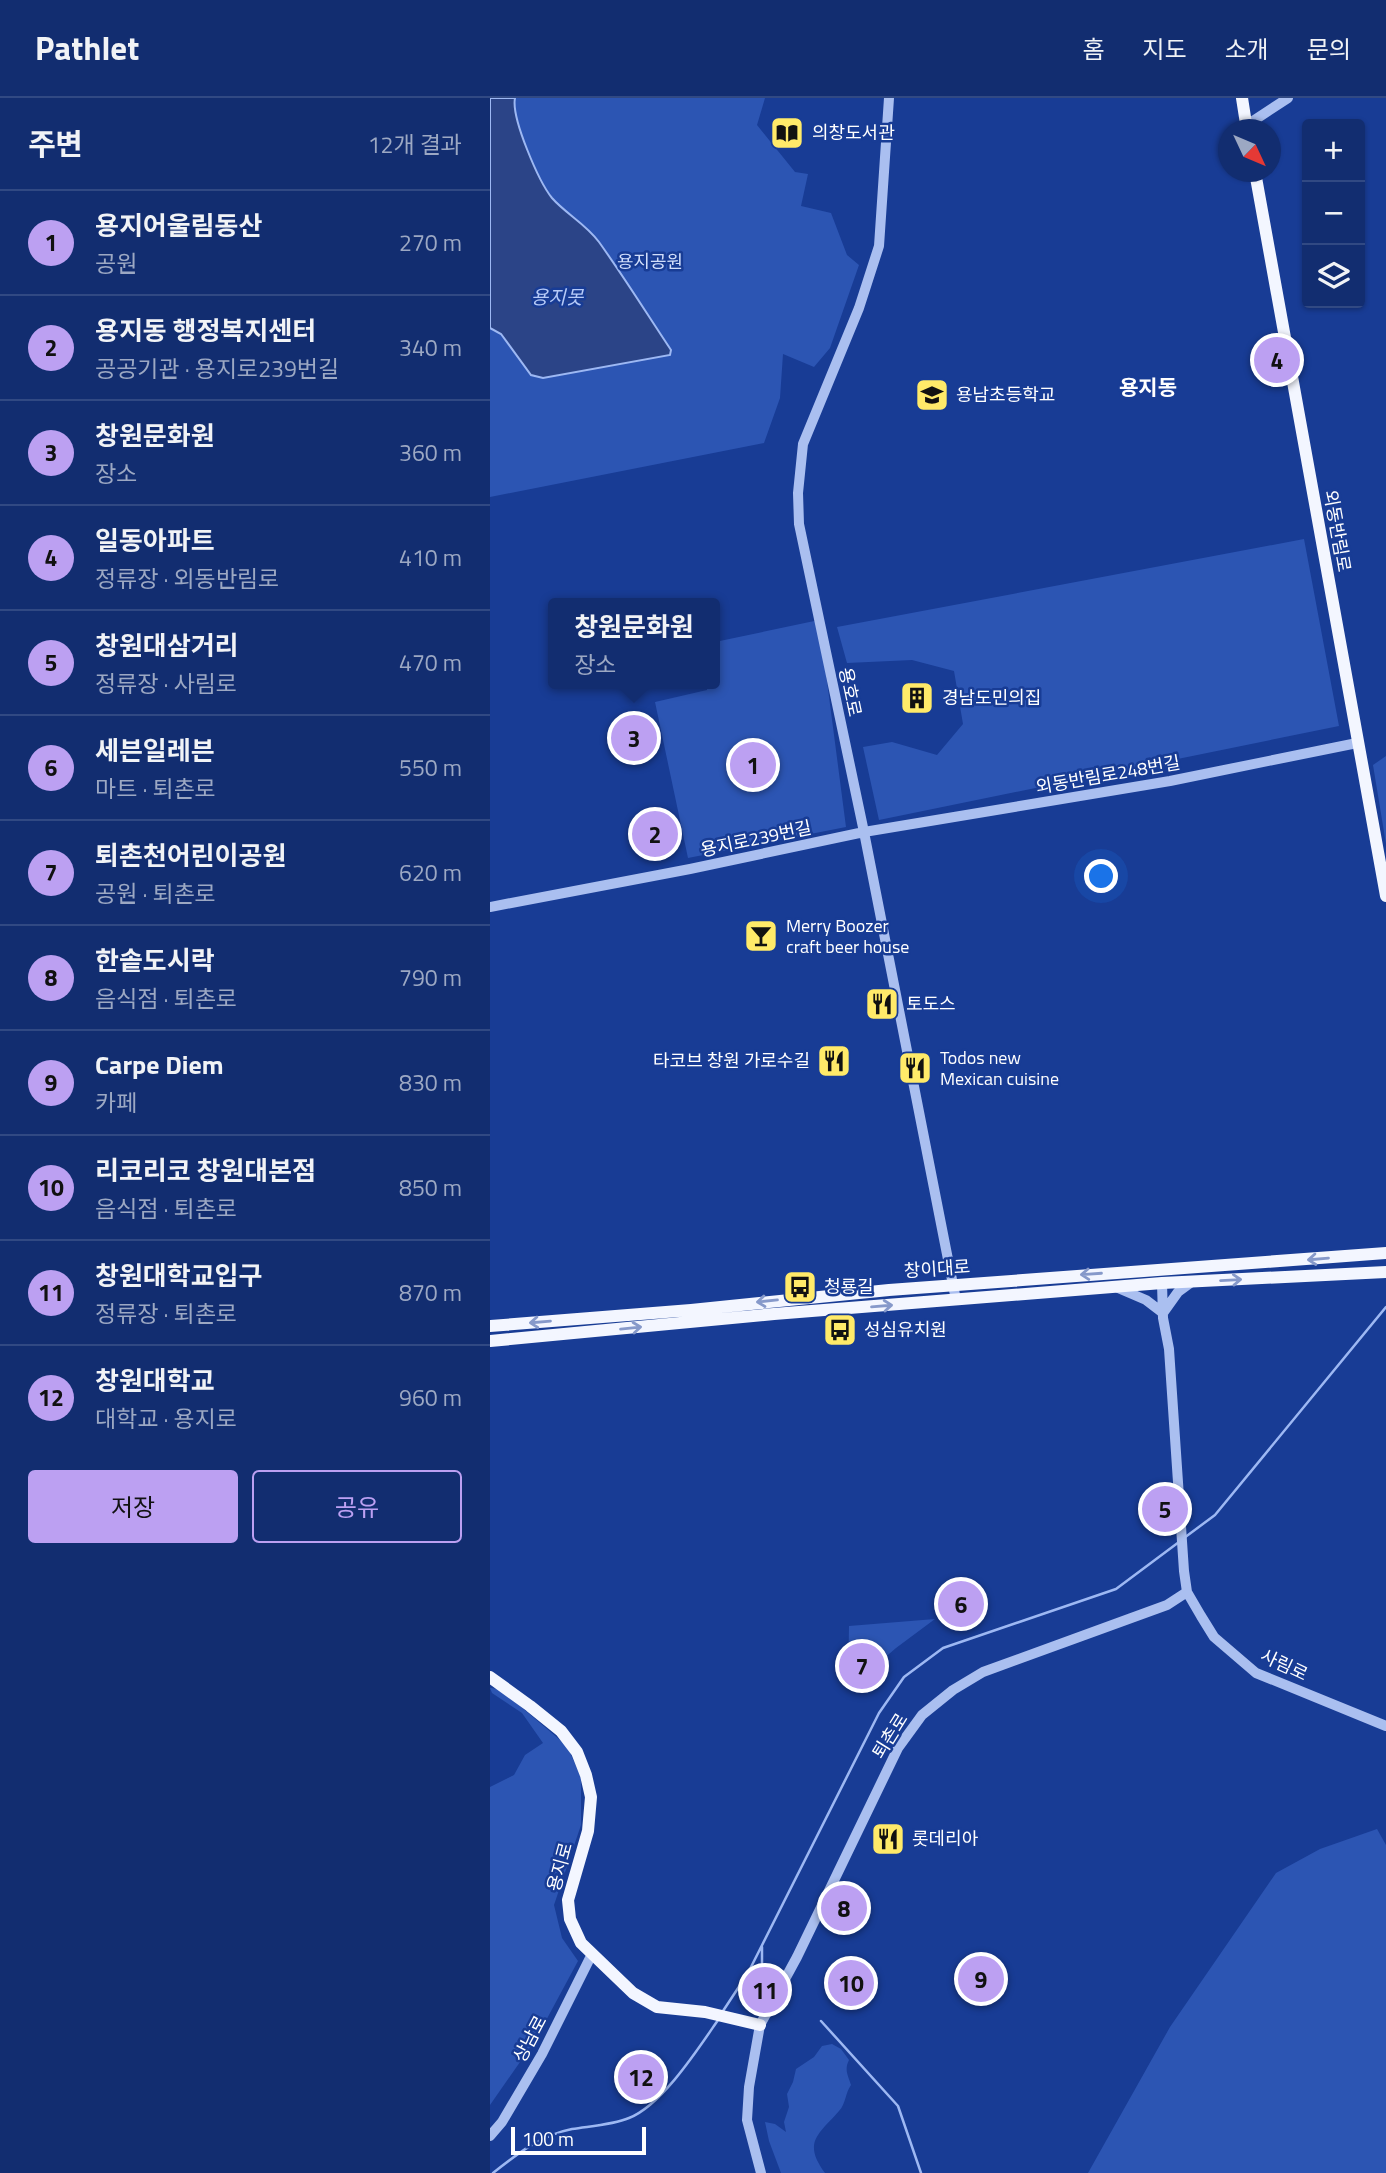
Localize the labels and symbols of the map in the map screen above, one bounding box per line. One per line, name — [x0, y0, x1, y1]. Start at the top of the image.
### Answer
library icon: 의창도서관 — [768, 114, 806, 152]
place label: 의창도서관 — [812, 119, 895, 146]
north arrow — [1218, 119, 1281, 182]
park label: 용지공원 — [617, 248, 683, 275]
water label: 용지못 — [531, 282, 585, 311]
pin: 4 — [1254, 334, 1300, 386]
district label: 용지동 — [1119, 371, 1177, 403]
school or university icon: 용남초등학교 — [913, 376, 951, 414]
place label: 용남초등학교 — [956, 381, 1055, 408]
street label: 외동반림로 — [1317, 488, 1358, 574]
street label: 용호로 — [832, 665, 869, 719]
building icon: 경남도민의집 — [898, 679, 936, 717]
place label: 경남도민의집 — [942, 684, 1041, 711]
pin: 3 — [611, 712, 657, 764]
pin: 1 — [730, 739, 776, 791]
street label: 외동반림로248번길 — [1034, 749, 1182, 800]
pin: 2 — [632, 808, 678, 860]
street label: 용지로239번길 — [698, 814, 814, 863]
your location — [1084, 859, 1118, 893]
place label: Merry Boozer craft beer house — [786, 912, 909, 960]
bar icon: Merry Boozer craft beer house — [742, 917, 780, 955]
restaurant icon: 토도스 — [863, 985, 901, 1023]
place label: 토도스 — [906, 990, 956, 1017]
restaurant icon: 타코브 창원 가로수길 — [815, 1042, 853, 1080]
place label: Todos new Mexican cuisine — [940, 1044, 1059, 1092]
place label: 타코브 창원 가로수길 — [653, 1047, 810, 1074]
restaurant icon: Todos new Mexican cuisine — [896, 1049, 934, 1087]
street label: 창이대로 — [903, 1253, 971, 1284]
one-way arrow — [1307, 1253, 1330, 1266]
bus stop icon: 청룡길 — [781, 1268, 819, 1306]
one-way arrow — [1080, 1268, 1103, 1281]
place label: 청룡길 — [824, 1273, 874, 1300]
one-way arrow — [1219, 1273, 1242, 1286]
one-way arrow — [756, 1294, 779, 1307]
one-way arrow — [870, 1299, 893, 1312]
bus stop icon: 성심유치원 — [821, 1311, 859, 1349]
one-way arrow — [529, 1315, 552, 1328]
place label: 성심유치원 — [864, 1316, 947, 1343]
one-way arrow — [619, 1321, 642, 1334]
pin: 5 — [1142, 1483, 1188, 1535]
pin: 6 — [938, 1578, 984, 1630]
pin: 7 — [839, 1640, 885, 1692]
street label: 사림로 — [1256, 1642, 1312, 1687]
street label: 퇴촌로 — [865, 1708, 914, 1764]
restaurant icon: 롯데리아 — [869, 1820, 907, 1858]
place label: 롯데리아 — [912, 1825, 979, 1852]
street label: 용지로 — [540, 1839, 579, 1894]
pin: 8 — [821, 1882, 867, 1934]
pin: 9 — [958, 1953, 1004, 2005]
pin: 10 — [828, 1957, 874, 2009]
pin: 11 — [742, 1964, 788, 2016]
street label: 상남로 — [506, 2010, 553, 2067]
pin: 12 — [618, 2051, 664, 2103]
scale bar — [511, 2124, 646, 2156]

